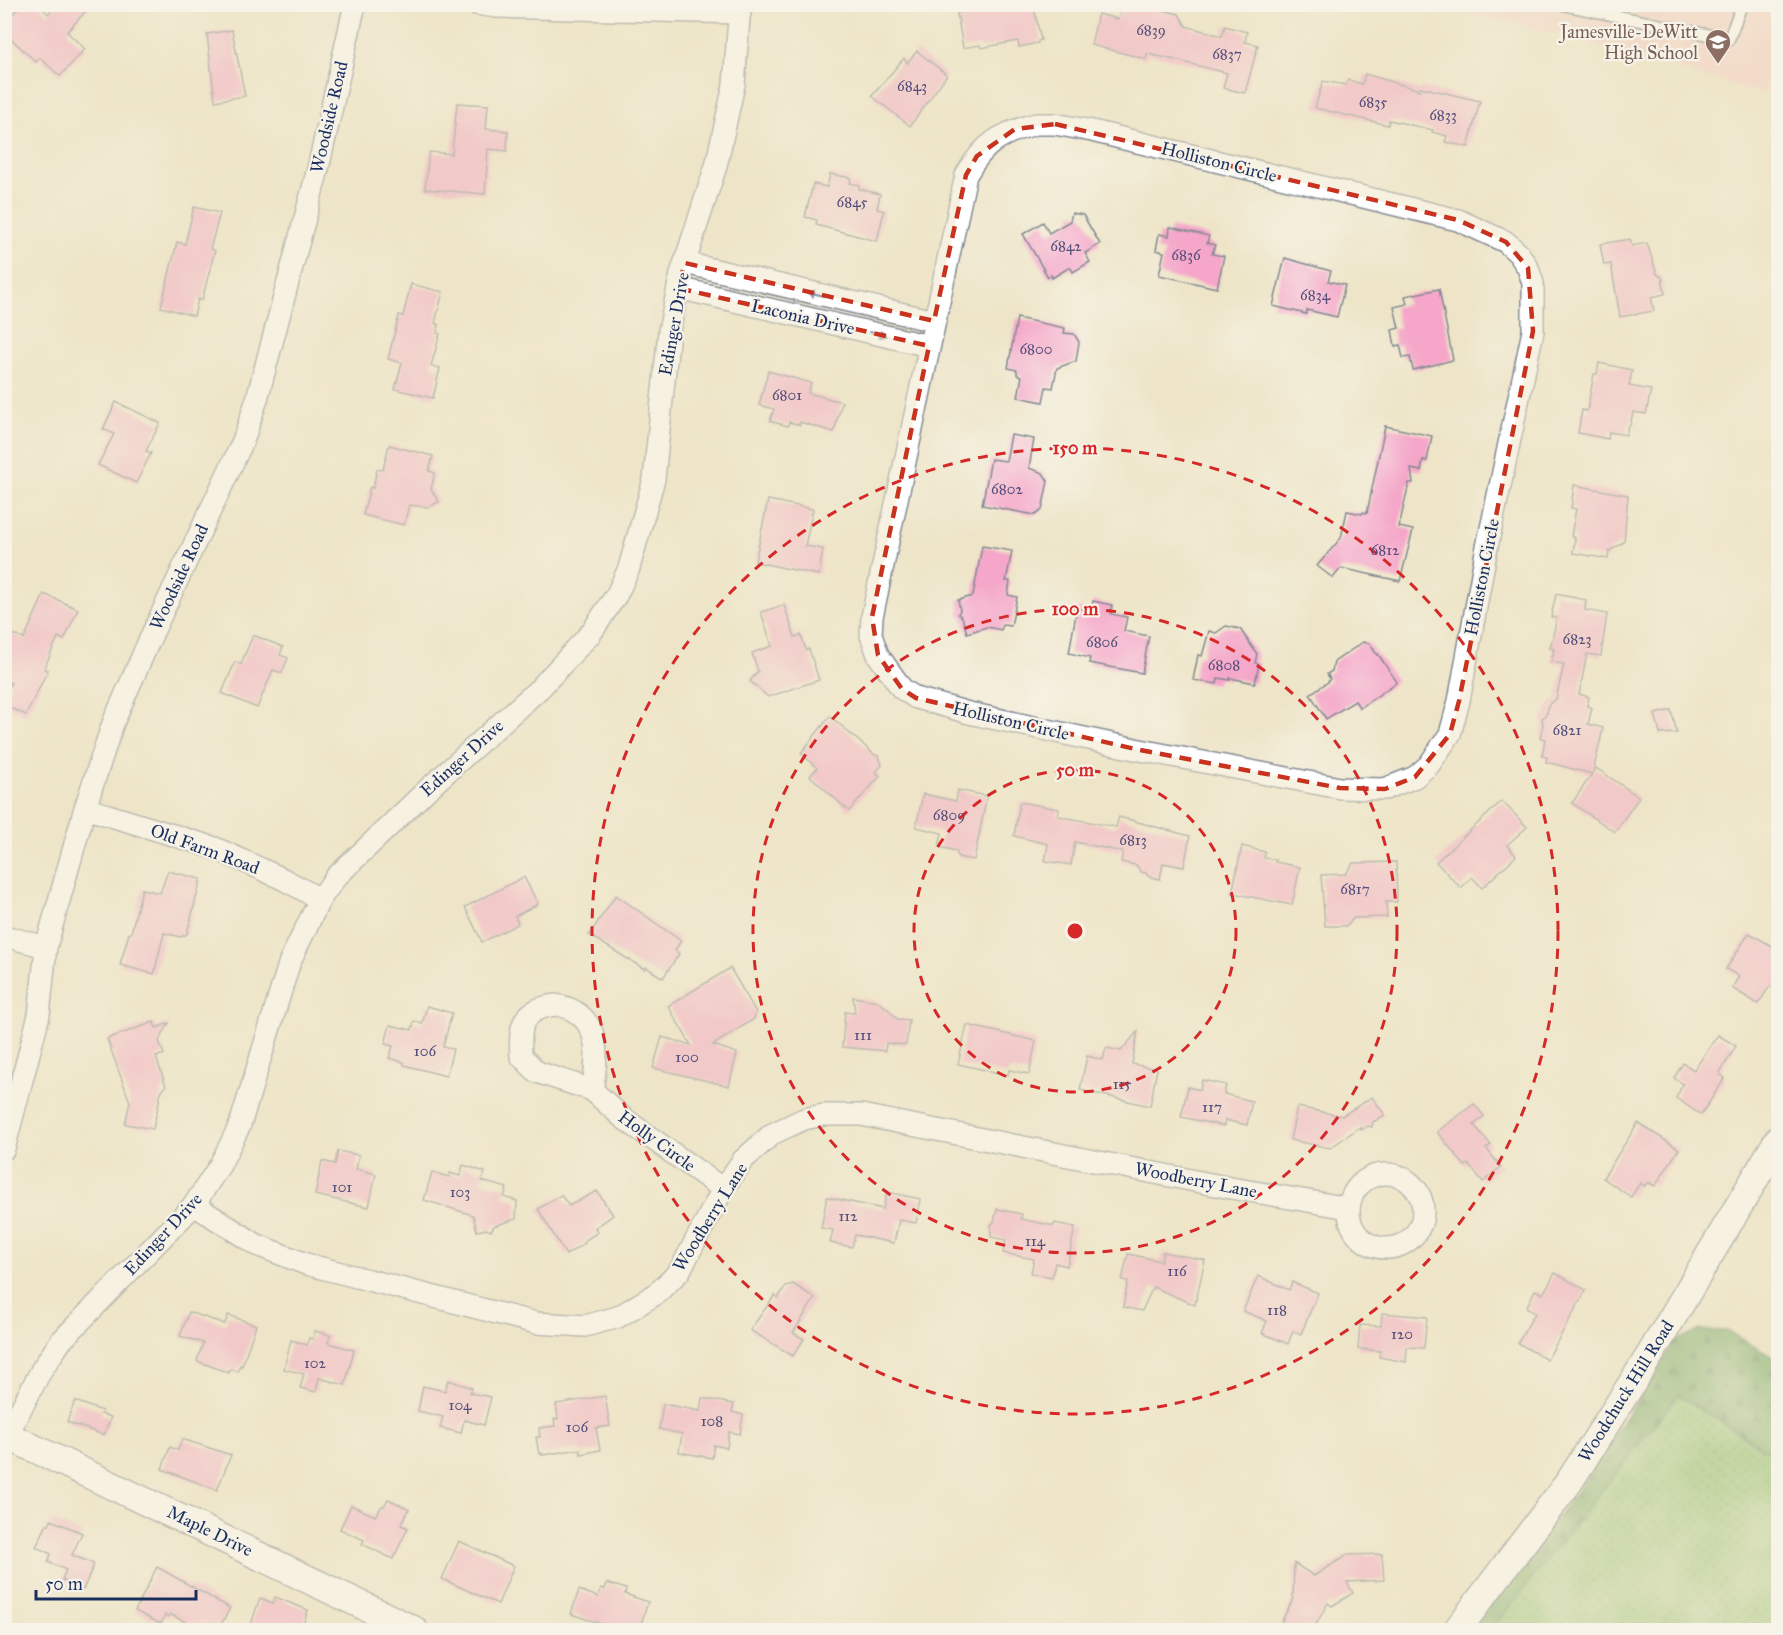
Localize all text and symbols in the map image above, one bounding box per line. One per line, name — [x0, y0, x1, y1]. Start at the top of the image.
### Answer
house number: 6839 — [1136, 21, 1166, 39]
place label: Jamesville-DeWitt High School — [1558, 21, 1699, 65]
school or university icon: Jamesville-DeWitt High School — [1703, 27, 1733, 65]
house number: 6837 — [1212, 45, 1242, 63]
street label: Woodside Road — [305, 59, 353, 175]
house number: 6843 — [897, 77, 927, 95]
house number: 6835 — [1359, 93, 1387, 111]
house number: 6833 — [1429, 106, 1457, 124]
street label: Holliston Circle — [1159, 137, 1279, 187]
house number: 6845 — [837, 193, 868, 211]
house number: 6842 — [1050, 237, 1082, 255]
house number: 6836 — [1171, 246, 1202, 264]
street label: Edinger Drive — [654, 271, 695, 378]
house number: 6834 — [1300, 286, 1331, 304]
one-way arrow — [806, 288, 825, 298]
street label: Laconia Drive — [749, 294, 857, 340]
one-way arrow — [869, 330, 887, 340]
house number: 6800 — [1019, 340, 1053, 358]
house number: 6801 — [772, 386, 802, 404]
text: 150 m — [1053, 437, 1098, 459]
house number: 6802 — [991, 480, 1023, 498]
street label: Holliston Circle — [1460, 517, 1504, 637]
street label: Woodside Road — [145, 521, 213, 633]
house number: 6812 — [1371, 541, 1400, 559]
text: 100 m — [1052, 598, 1099, 620]
house number: 6823 — [1562, 630, 1592, 648]
house number: 6806 — [1086, 633, 1119, 651]
house number: 6808 — [1208, 656, 1240, 674]
street label: Holliston Circle — [951, 697, 1071, 745]
street label: Edinger Drive — [416, 715, 509, 802]
house number: 6821 — [1553, 721, 1582, 739]
text: 50 m — [1056, 759, 1095, 781]
house number: 6809 — [933, 806, 965, 824]
street label: Old Farm Road — [147, 819, 263, 879]
house number: 6813 — [1119, 831, 1147, 849]
house number: 6817 — [1340, 880, 1370, 898]
centre of rings — [1065, 921, 1085, 941]
house number: 111 — [854, 1026, 872, 1044]
house number: 106 — [414, 1042, 437, 1060]
house number: 100 — [675, 1048, 699, 1066]
house number: 115 — [1113, 1075, 1131, 1093]
house number: 117 — [1202, 1098, 1222, 1116]
street label: Holly Circle — [614, 1106, 700, 1176]
street label: Woodberry Lane — [1133, 1157, 1259, 1203]
street label: Woodberry Lane — [668, 1159, 752, 1275]
house number: 101 — [332, 1178, 352, 1196]
house number: 103 — [450, 1183, 470, 1201]
street label: Edinger Drive — [119, 1188, 207, 1280]
house number: 112 — [838, 1207, 858, 1225]
house number: 114 — [1025, 1232, 1046, 1250]
house number: 116 — [1167, 1262, 1188, 1280]
house number: 118 — [1267, 1301, 1287, 1319]
street label: Woodchuck Hill Road — [1573, 1316, 1679, 1466]
house number: 120 — [1391, 1325, 1413, 1343]
house number: 102 — [304, 1354, 327, 1372]
house number: 104 — [449, 1396, 472, 1414]
house number: 108 — [701, 1412, 723, 1430]
house number: 106 — [566, 1418, 589, 1436]
street label: Maple Drive — [163, 1501, 257, 1561]
scale bar — [36, 1563, 196, 1601]
text: 50 m — [45, 1573, 83, 1595]

